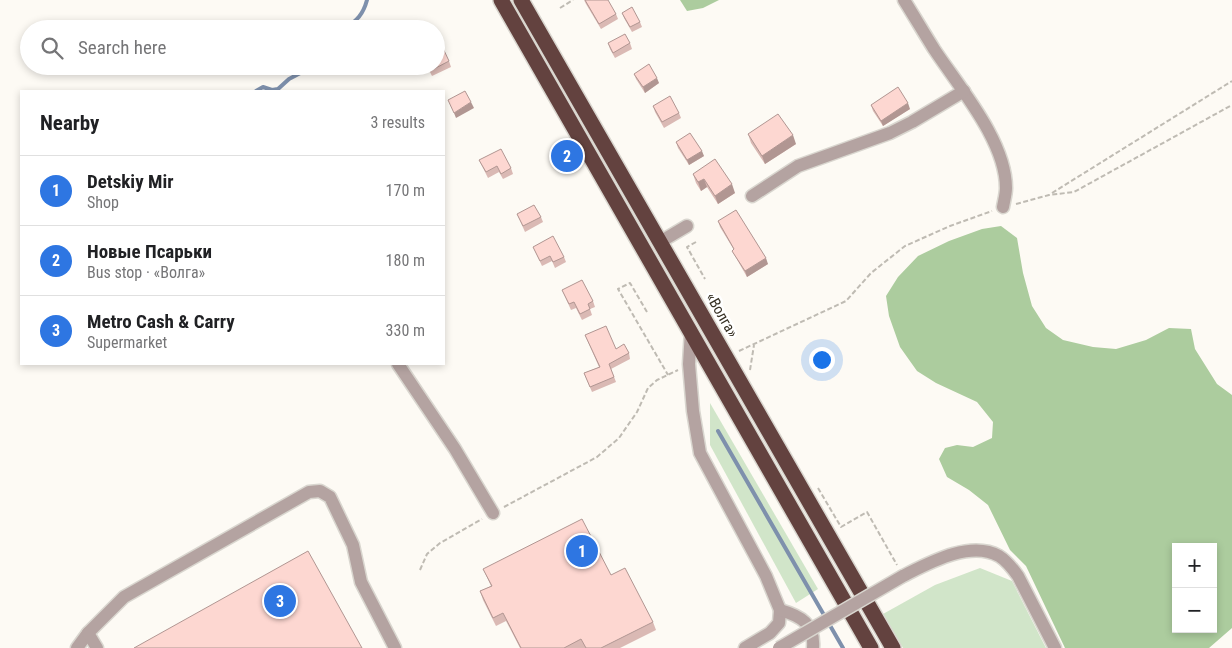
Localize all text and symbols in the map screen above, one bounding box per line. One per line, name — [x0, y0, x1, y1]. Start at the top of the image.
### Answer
search box — [20, 20, 445, 75]
icon: search — [38, 34, 66, 62]
text: Search here — [78, 36, 166, 59]
text: Nearby — [40, 111, 99, 135]
text: 3 results — [370, 113, 425, 132]
pin: 2 — [551, 137, 583, 175]
text: Detskiy Mir — [87, 170, 173, 193]
text: 1 — [52, 181, 60, 200]
text: 170 m — [386, 181, 425, 200]
text: Shop — [87, 193, 119, 212]
text: Новые Псарьки — [87, 240, 212, 263]
text: 2 — [52, 251, 60, 270]
text: 180 m — [386, 251, 425, 270]
text: Bus stop · «Волга» — [87, 263, 205, 282]
street label: «Волга» — [702, 289, 742, 341]
text: Metro Cash & Carry — [87, 310, 235, 333]
text: 3 — [52, 321, 60, 340]
text: 330 m — [386, 321, 425, 340]
text: Supermarket — [87, 333, 167, 352]
your location — [809, 347, 835, 373]
pin: 1 — [566, 532, 598, 570]
map controls — [1172, 543, 1217, 633]
button: + — [1172, 543, 1217, 588]
pin: 3 — [264, 582, 296, 620]
button: − — [1172, 588, 1217, 633]

